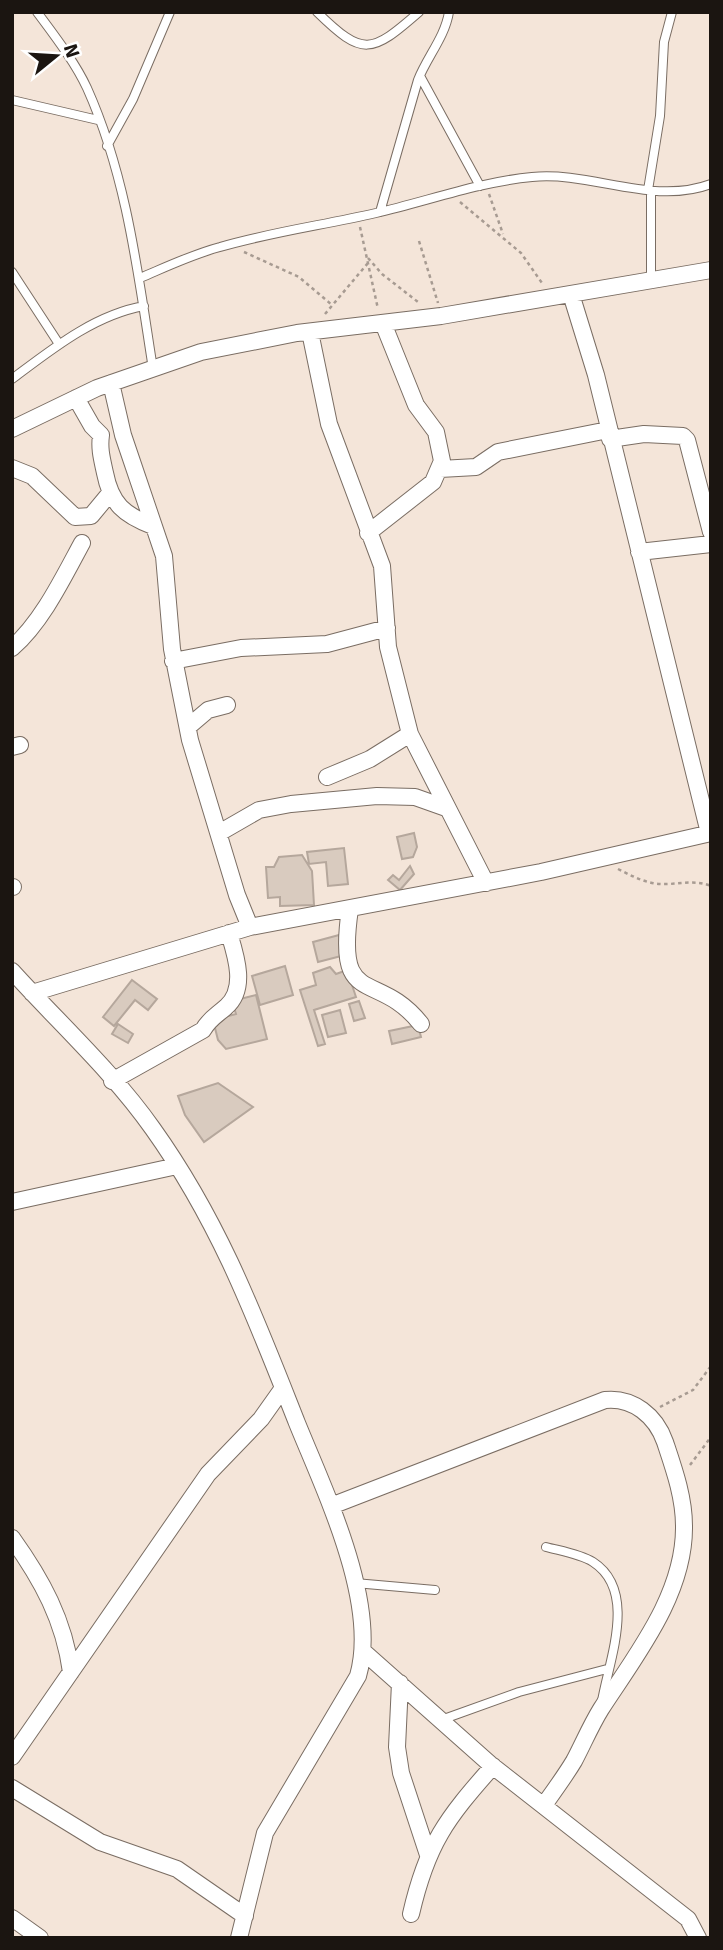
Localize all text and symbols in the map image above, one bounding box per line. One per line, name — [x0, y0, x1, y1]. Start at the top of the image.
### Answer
north arrow — [21, 21, 91, 91]
text: N — [58, 41, 85, 61]

